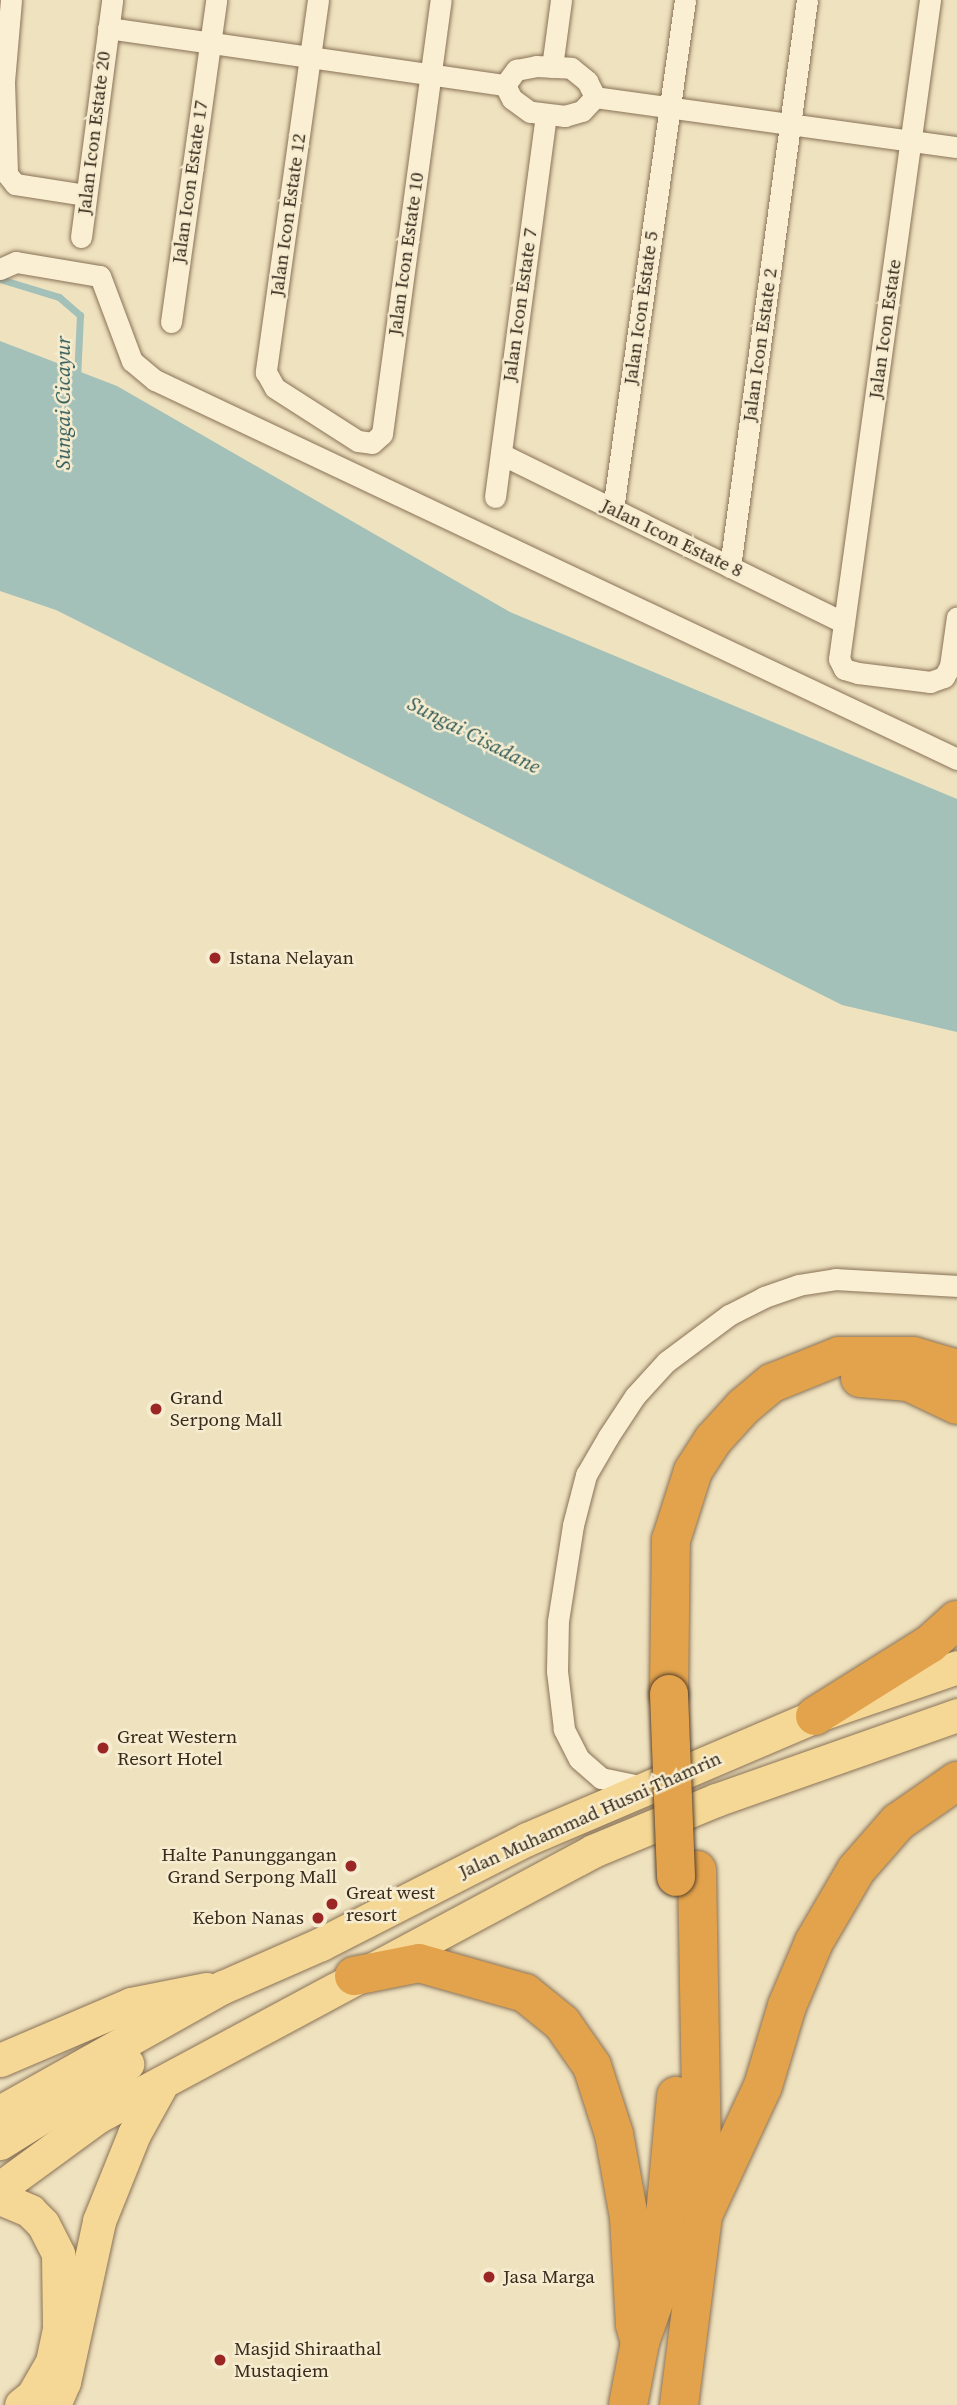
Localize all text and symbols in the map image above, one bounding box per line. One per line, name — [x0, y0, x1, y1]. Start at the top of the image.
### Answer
street label: Jalan Icon Estate 20 — [73, 50, 115, 216]
street label: Jalan Icon Estate 17 — [167, 99, 213, 265]
street label: Jalan Icon Estate 12 — [265, 132, 311, 298]
street label: Jalan Icon Estate 10 — [383, 171, 429, 337]
street label: Jalan Icon Estate 7 — [498, 227, 542, 383]
street label: Jalan Icon Estate 5 — [619, 230, 663, 386]
street label: Jalan Icon Estate — [864, 258, 906, 400]
street label: Jalan Icon Estate 2 — [738, 267, 782, 423]
water label: Sungai Cicayur — [50, 336, 76, 470]
street label: Jalan Icon Estate 8 — [597, 494, 747, 582]
water label: Sungai Cisadane — [403, 691, 545, 779]
place label: Istana Nelayan — [229, 947, 354, 969]
marker: Istana Nelayan — [207, 950, 223, 966]
place label: Grand Serpong Mall — [170, 1387, 282, 1431]
marker: Grand Serpong Mall — [148, 1401, 164, 1417]
place label: Great Western Resort Hotel — [117, 1726, 238, 1770]
marker: Great Western Resort Hotel — [95, 1740, 111, 1756]
street label: Jalan Muhammad Husni Thamrin — [455, 1747, 725, 1883]
place label: Halte Panunggangan Grand Serpong Mall — [161, 1844, 337, 1888]
marker: Halte Panunggangan Grand Serpong Mall — [343, 1858, 359, 1874]
place label: Great west resort — [346, 1882, 435, 1926]
marker: Great west resort — [324, 1896, 340, 1912]
place label: Kebon Nanas — [192, 1907, 304, 1929]
marker: Kebon Nanas — [310, 1910, 326, 1926]
place label: Jasa Marga — [503, 2266, 595, 2288]
marker: Jasa Marga — [481, 2269, 497, 2285]
place label: Masjid Shiraathal Mustaqiem — [234, 2338, 382, 2382]
marker: Masjid Shiraathal Mustaqiem — [212, 2352, 228, 2368]

